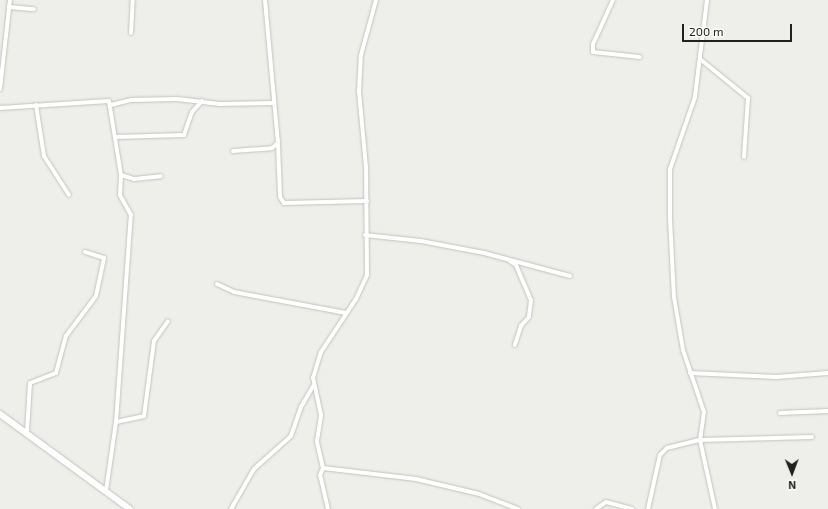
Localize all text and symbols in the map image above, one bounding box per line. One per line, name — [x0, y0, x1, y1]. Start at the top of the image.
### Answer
scale bar — [684, 16, 794, 42]
text: 200 m — [689, 24, 723, 38]
north arrow — [772, 453, 812, 493]
text: N — [788, 479, 796, 492]

